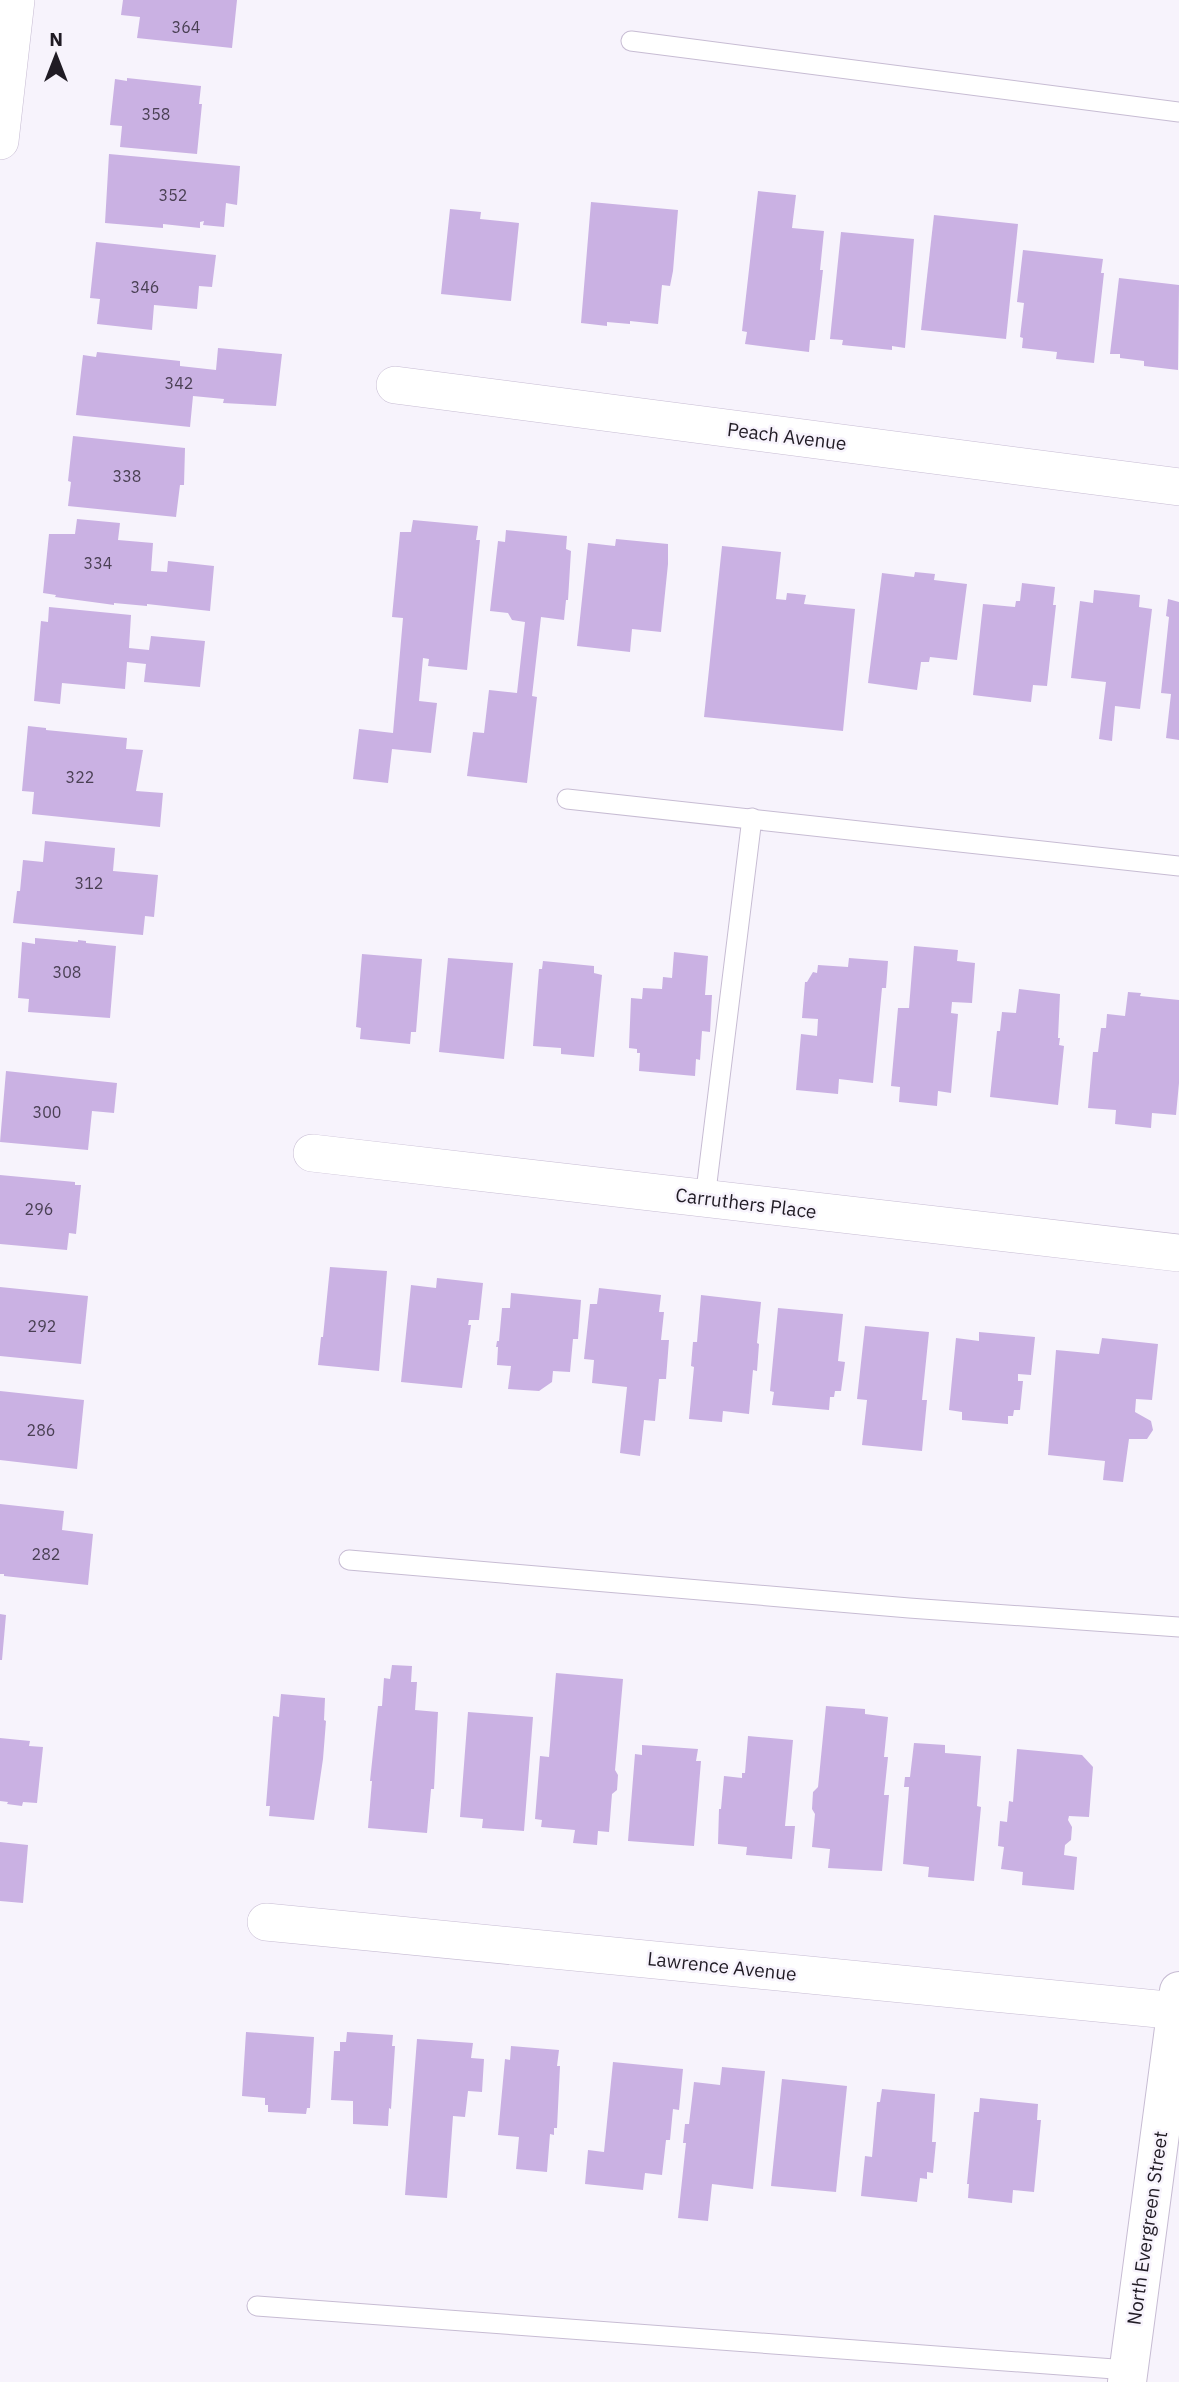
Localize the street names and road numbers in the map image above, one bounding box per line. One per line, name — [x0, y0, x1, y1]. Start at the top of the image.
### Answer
street label: Peach Avenue — [726, 417, 848, 455]
street label: Carruthers Place — [674, 1182, 818, 1224]
street label: Lawrence Avenue — [646, 1946, 798, 1986]
street label: North Evergreen Street — [1122, 2130, 1172, 2326]

